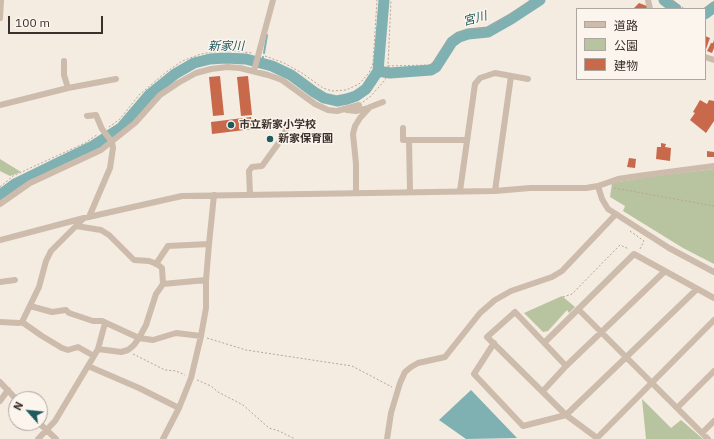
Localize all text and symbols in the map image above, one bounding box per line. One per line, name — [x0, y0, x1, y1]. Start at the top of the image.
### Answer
scale bar — [10, 8, 105, 34]
legend — [576, 8, 706, 80]
water label: 宮川 — [462, 9, 488, 29]
text: 100 m — [15, 15, 50, 30]
text: 道路 — [614, 18, 638, 33]
text: 公園 — [614, 38, 638, 53]
water label: 新家川 — [208, 40, 244, 54]
text: 建物 — [614, 58, 638, 73]
place label: 市立新家小学校 — [239, 118, 316, 132]
marker: 市立新家小学校 — [226, 120, 236, 130]
place label: 新家保育園 — [278, 132, 333, 146]
marker: 新家保育園 — [265, 134, 275, 144]
north arrow — [8, 391, 48, 431]
text: N — [10, 399, 26, 413]

